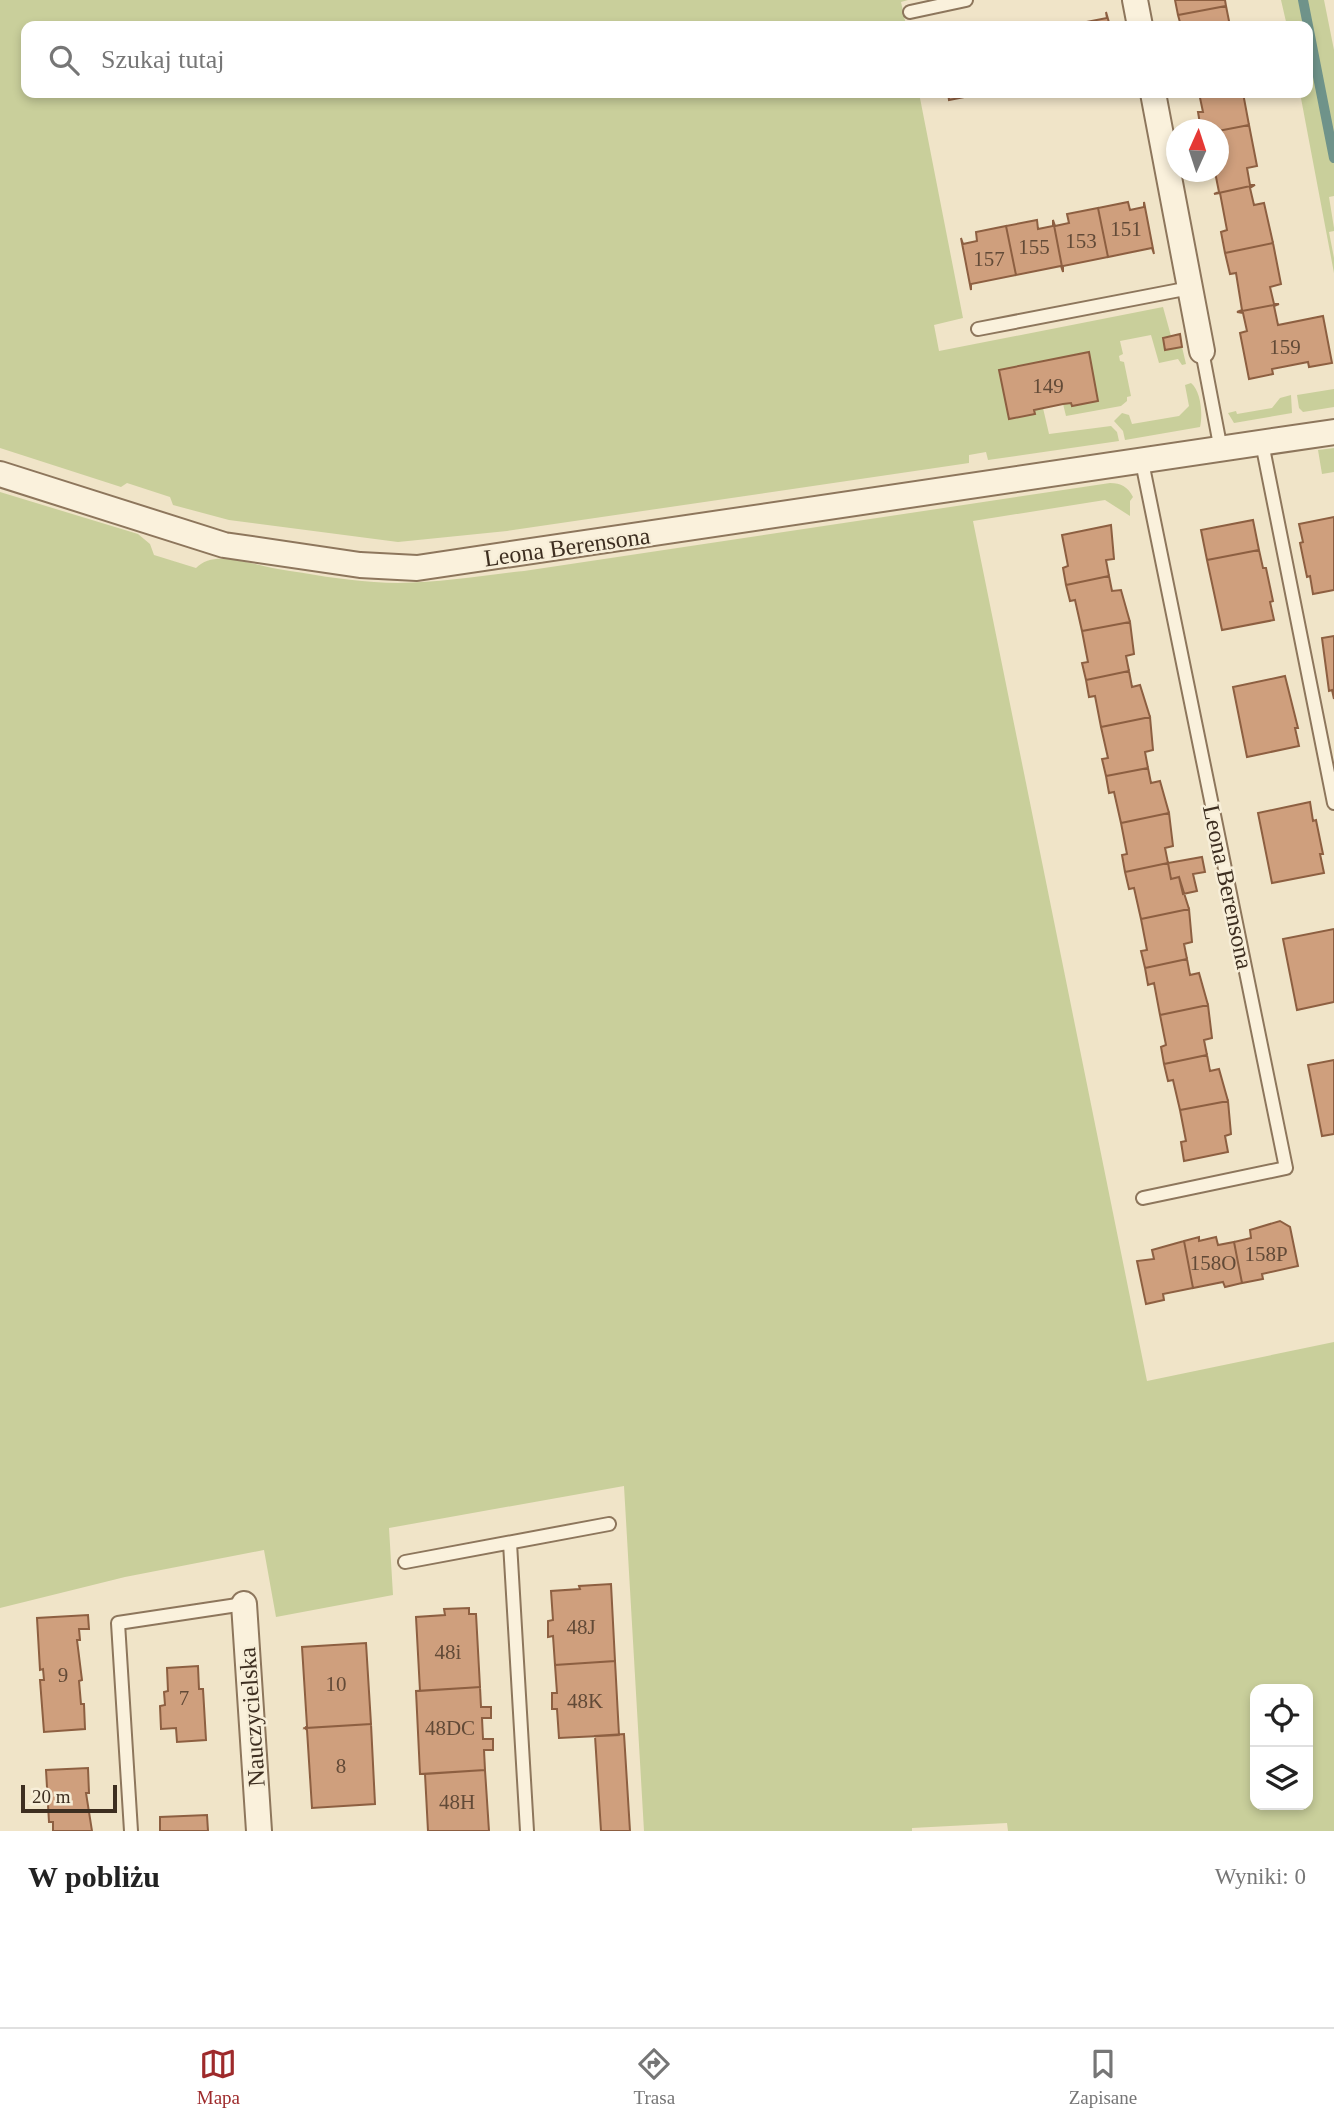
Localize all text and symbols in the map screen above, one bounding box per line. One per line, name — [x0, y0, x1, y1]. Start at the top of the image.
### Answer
search box — [21, 21, 1313, 98]
icon: search — [45, 41, 83, 79]
text: Szukaj tutaj — [101, 45, 224, 74]
north arrow — [1166, 119, 1229, 182]
house number: 151 — [1110, 217, 1142, 241]
house number: 153 — [1065, 229, 1097, 253]
house number: 155 — [1018, 235, 1050, 259]
house number: 157 — [973, 247, 1005, 271]
house number: 159 — [1269, 335, 1301, 359]
house number: 149 — [1032, 374, 1064, 398]
street label: Leona Berensona — [482, 522, 652, 572]
street label: Leona Berensona — [1198, 802, 1258, 972]
house number: 158P — [1244, 1242, 1288, 1266]
house number: 158O — [1190, 1251, 1236, 1275]
house number: 48J — [566, 1615, 596, 1639]
house number: 48i — [435, 1640, 462, 1664]
street label: Nauczycielska — [234, 1646, 270, 1788]
house number: 9 — [58, 1663, 68, 1687]
house number: 10 — [326, 1672, 347, 1696]
map controls — [1250, 1684, 1313, 1810]
button: locate — [1250, 1684, 1313, 1747]
house number: 7 — [179, 1686, 189, 1710]
house number: 48K — [567, 1689, 603, 1713]
house number: 48DC — [425, 1716, 475, 1740]
button: layers — [1250, 1747, 1313, 1810]
house number: 8 — [336, 1754, 346, 1778]
scale bar — [21, 1782, 117, 1814]
text: 20 m — [32, 1786, 71, 1807]
house number: 48H — [439, 1790, 475, 1814]
text: W pobliżu — [28, 1860, 160, 1893]
text: Wyniki: 0 — [1215, 1864, 1306, 1889]
tab: Mapa — [197, 2045, 240, 2109]
tab: Trasa — [634, 2045, 675, 2109]
tab: Zapisane — [1069, 2045, 1137, 2109]

